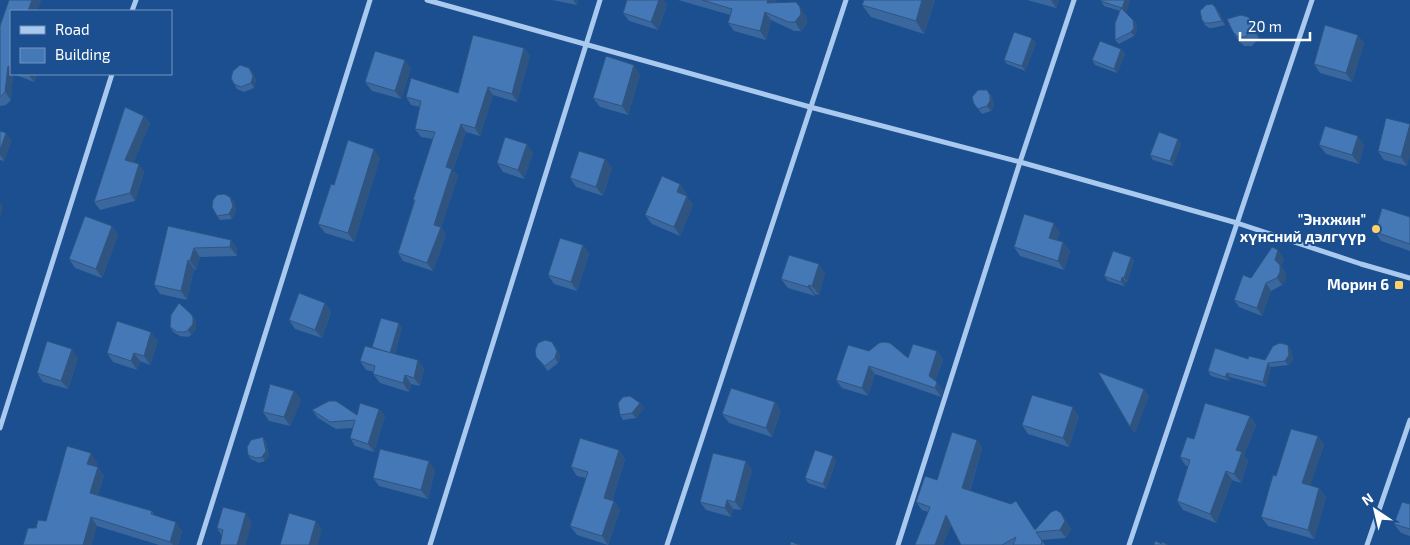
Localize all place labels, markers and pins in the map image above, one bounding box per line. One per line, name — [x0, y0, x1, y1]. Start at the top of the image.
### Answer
place label: "Энхжин" хүнсний дэлгүүр — [1240, 210, 1366, 245]
marker: "Энхжин" хүнсний дэлгүүр — [1370, 223, 1382, 235]
place label: Морин 6 — [1327, 275, 1389, 293]
marker: Морин 6 — [1393, 279, 1405, 291]

